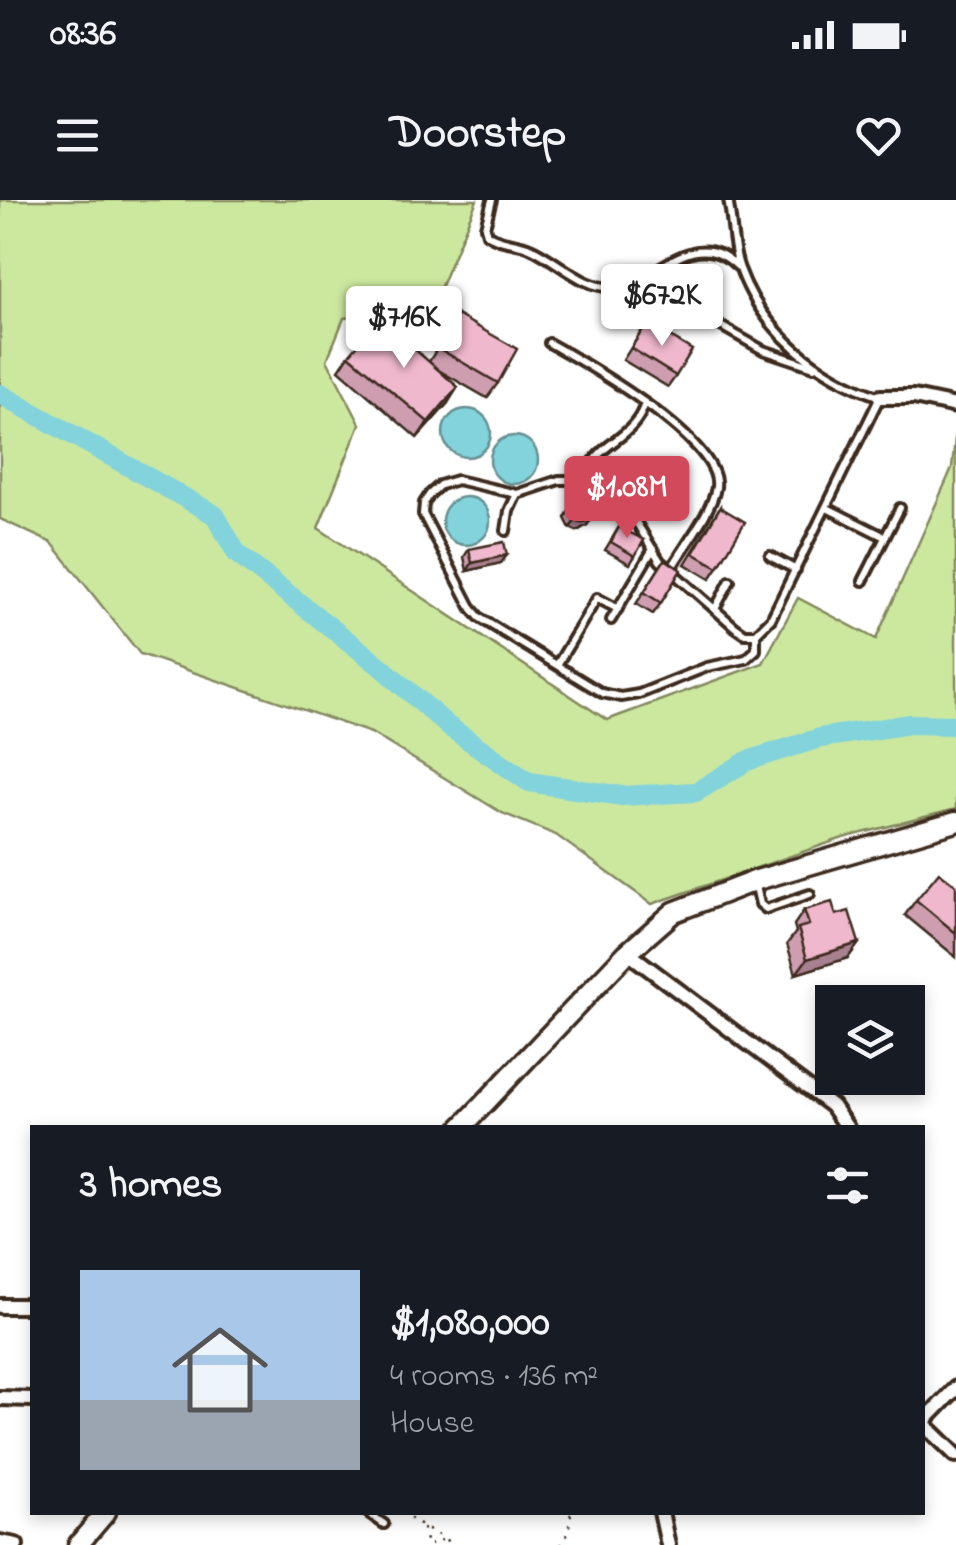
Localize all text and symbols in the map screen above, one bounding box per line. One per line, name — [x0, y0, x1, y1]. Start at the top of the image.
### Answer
text: 08:36 — [50, 7, 116, 63]
text: Doorstep — [390, 102, 566, 168]
icon: menu — [50, 108, 105, 163]
icon: heart — [851, 108, 906, 163]
pin: $672K — [592, 264, 732, 349]
text: $672K — [623, 273, 701, 320]
pin: $716K — [334, 286, 474, 371]
text: $716K — [368, 295, 440, 342]
pin: $1.08M — [546, 456, 708, 541]
text: $1.08M — [586, 465, 668, 512]
map controls — [815, 985, 925, 1095]
button: layers — [815, 985, 925, 1095]
text: 3 homes — [80, 1155, 222, 1216]
icon: filters — [820, 1158, 875, 1213]
text: $1,080,000 — [390, 1293, 550, 1354]
icon: home — [160, 1310, 280, 1430]
text: 4 rooms · 136 m² — [390, 1354, 598, 1401]
text: House — [390, 1401, 474, 1448]

